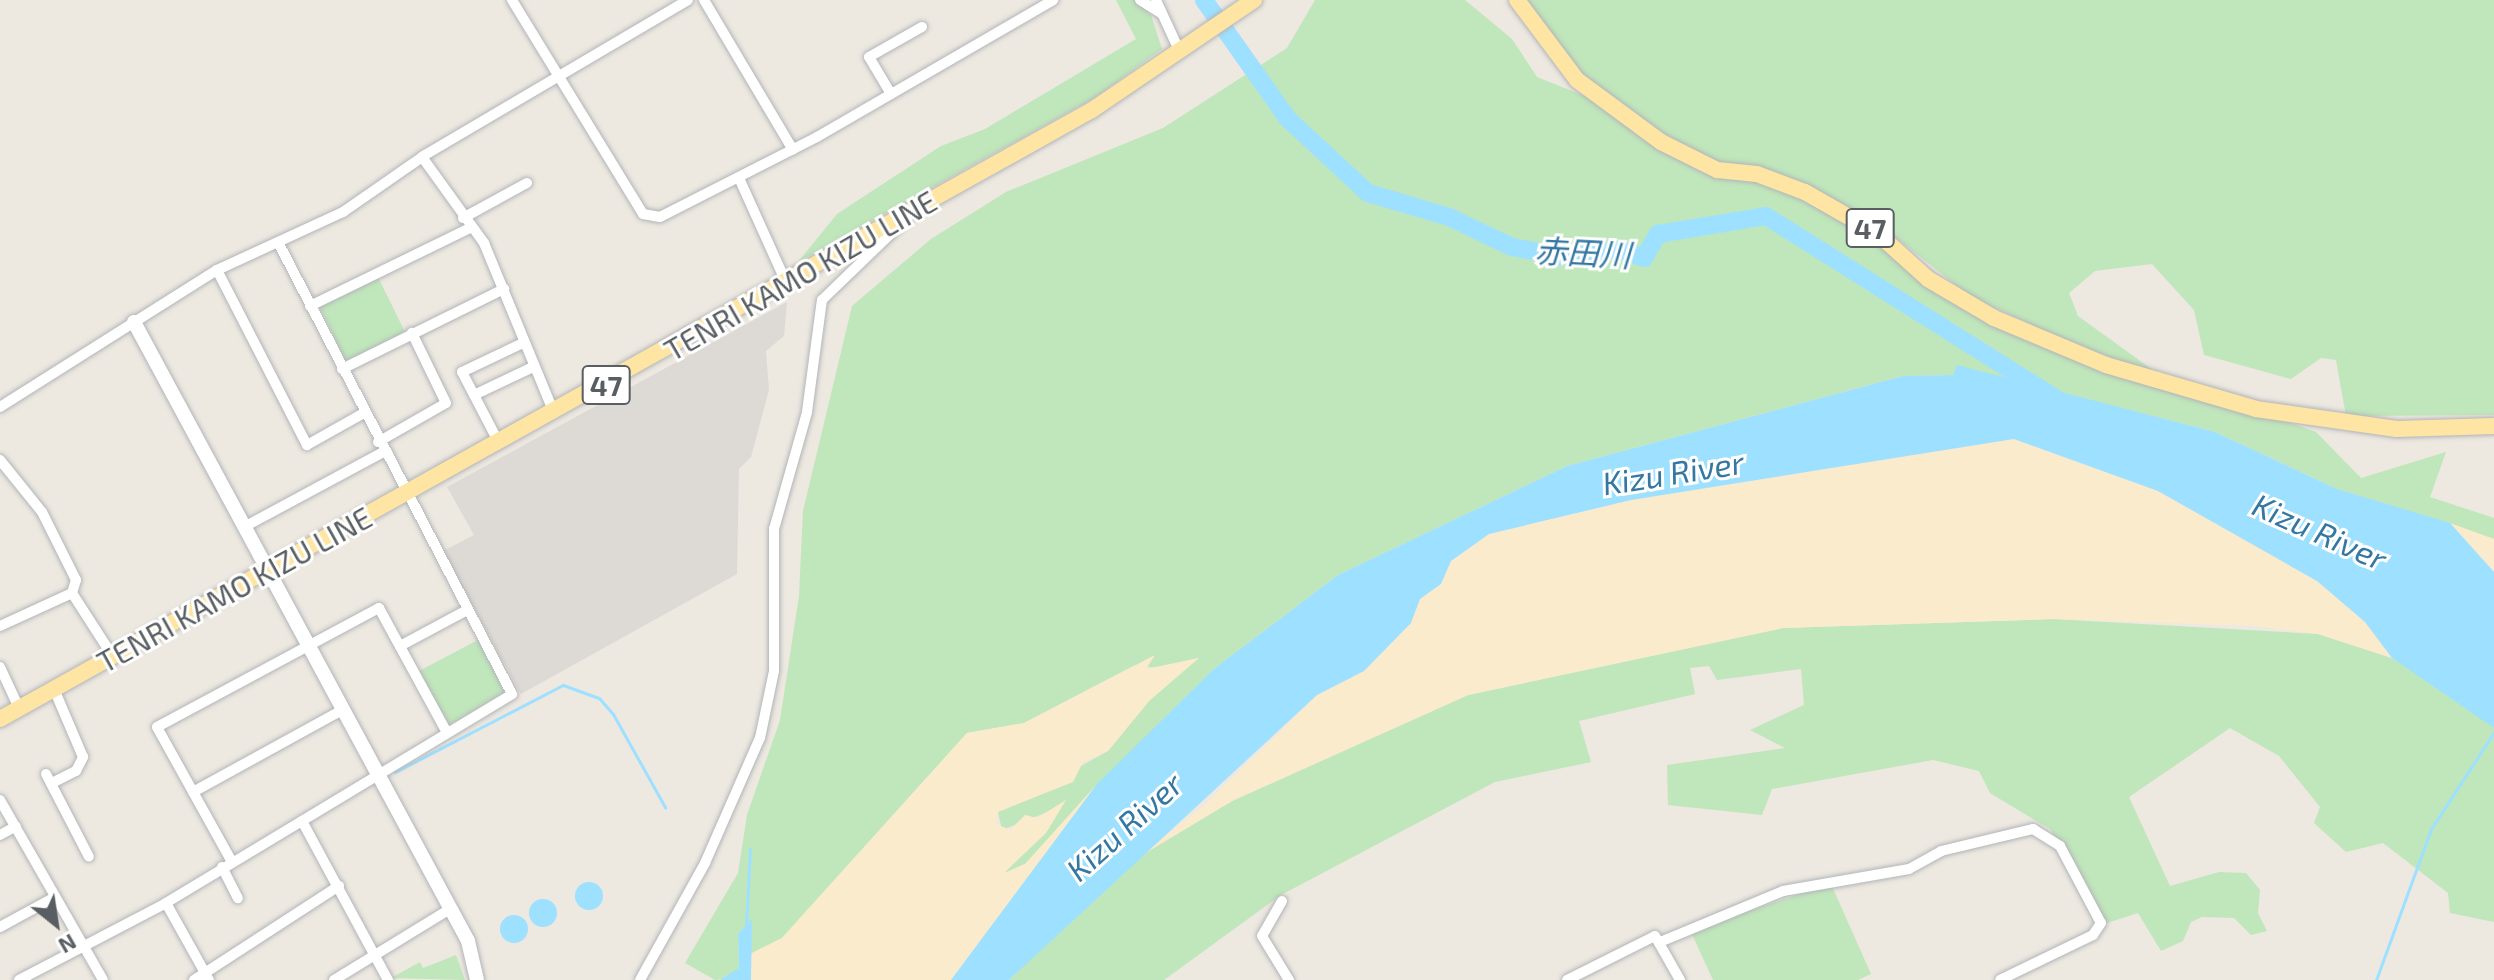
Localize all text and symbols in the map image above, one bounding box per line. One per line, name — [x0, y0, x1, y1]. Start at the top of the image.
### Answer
street label: TENRI KAMO KIZU LINE — [657, 182, 943, 368]
road number: 47 — [1844, 204, 1896, 252]
water label: 赤田川 — [1534, 230, 1632, 274]
road number: 47 — [580, 361, 632, 409]
water label: Kizu River — [1599, 442, 1747, 502]
water label: Kizu River — [2247, 484, 2393, 578]
street label: TENRI KAMO KIZU LINE — [90, 499, 378, 679]
water label: Kizu River — [1058, 764, 1190, 888]
north arrow — [16, 884, 96, 964]
text: N — [55, 930, 81, 960]

